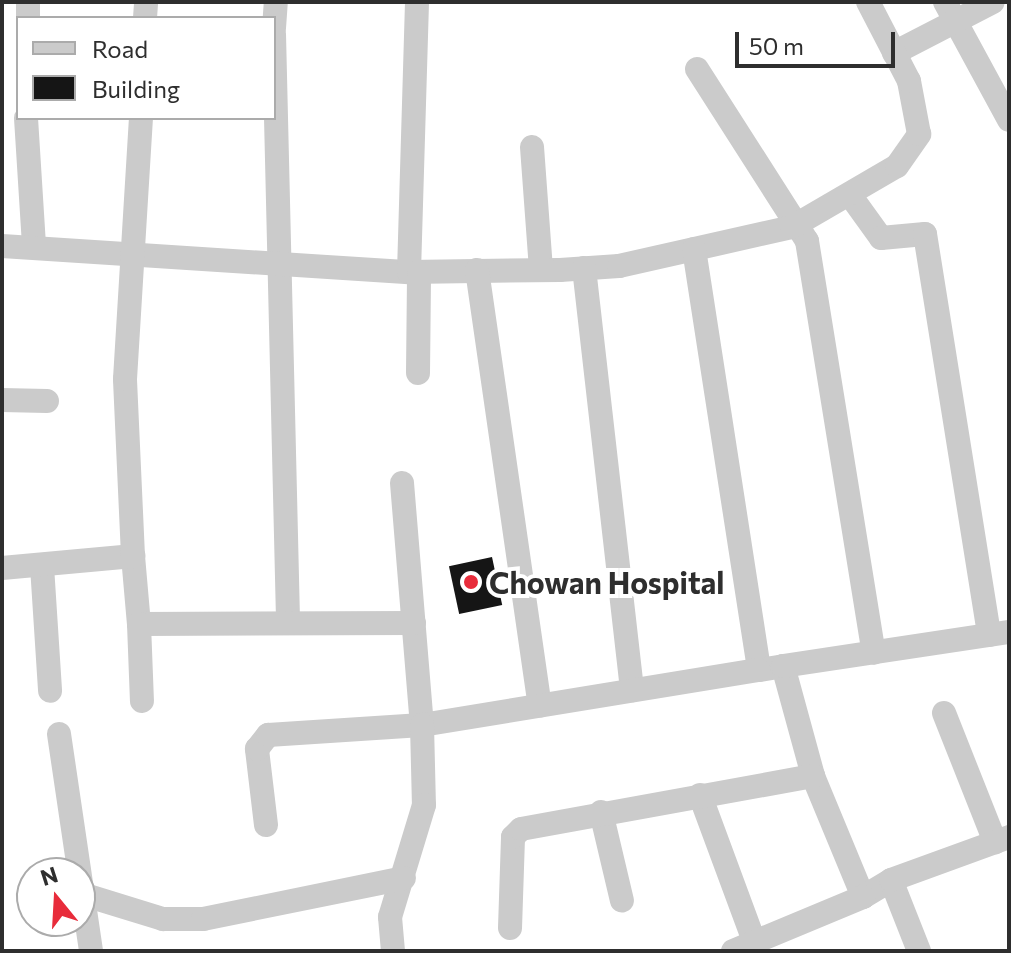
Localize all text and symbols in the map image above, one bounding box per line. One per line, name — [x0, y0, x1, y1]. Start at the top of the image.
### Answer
legend — [16, 16, 276, 120]
scale bar — [739, 16, 899, 66]
text: 50 m — [749, 31, 804, 60]
text: Road — [92, 34, 148, 63]
text: Building — [92, 74, 180, 103]
place label: Chowan Hospital — [489, 564, 725, 600]
marker: Chowan Hospital — [460, 571, 482, 593]
north arrow — [16, 857, 96, 937]
text: N — [37, 860, 61, 891]

